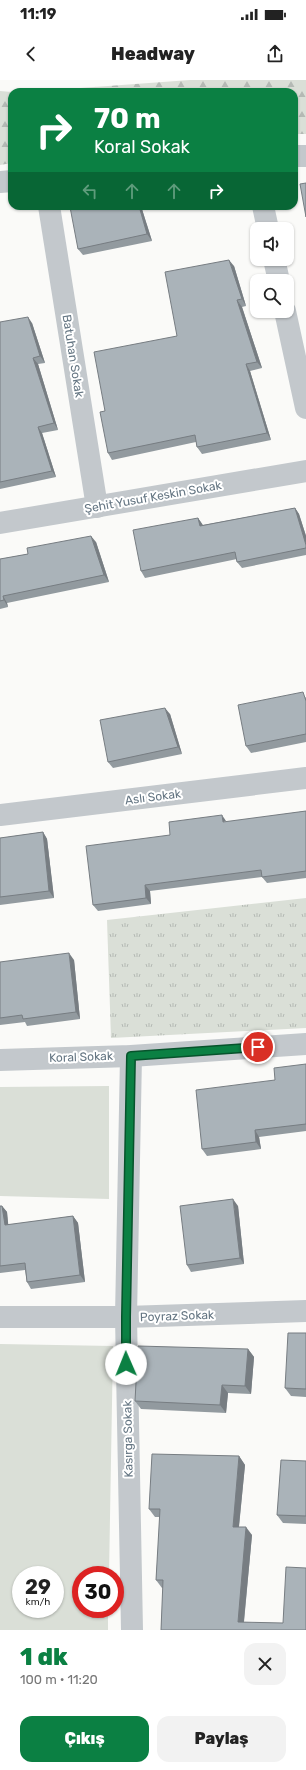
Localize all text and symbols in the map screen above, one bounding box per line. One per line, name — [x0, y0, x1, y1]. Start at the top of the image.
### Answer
text: 11:19 — [20, 5, 56, 23]
icon: back — [20, 43, 42, 65]
text: Headway — [111, 43, 195, 65]
icon: share — [264, 43, 286, 65]
text: 70 m — [94, 102, 161, 135]
icon: right — [28, 104, 80, 156]
text: Koral Sokak — [94, 136, 190, 158]
icon: left — [79, 180, 101, 202]
icon: ahead — [121, 180, 143, 202]
icon: ahead — [163, 180, 185, 202]
icon: right — [205, 180, 227, 202]
map controls — [250, 222, 294, 318]
button: sound — [250, 222, 294, 266]
button: search — [250, 274, 294, 318]
street label: Batuhan Sokak — [60, 313, 87, 399]
street label: Şehit Yusuf Keskin Sokak — [83, 478, 223, 516]
street label: Aslı Sokak — [124, 787, 183, 807]
pin — [241, 1030, 275, 1064]
icon: arrive — [247, 1036, 269, 1058]
street label: Koral Sokak — [49, 1049, 114, 1065]
street label: Poyraz Sokak — [140, 1308, 215, 1324]
position arrow — [105, 1343, 147, 1385]
street label: Kasırga Sokak — [120, 1399, 136, 1478]
speed limit sign: 30 — [72, 1566, 124, 1618]
text: 29 — [25, 1575, 51, 1599]
text: km/h — [26, 1596, 50, 1608]
text: 1 dk — [20, 1643, 68, 1671]
button: close — [244, 1643, 286, 1685]
text: 100 m · 11:20 — [20, 1672, 98, 1687]
button: Çıkış — [20, 1716, 149, 1762]
button: Paylaş — [157, 1716, 286, 1762]

